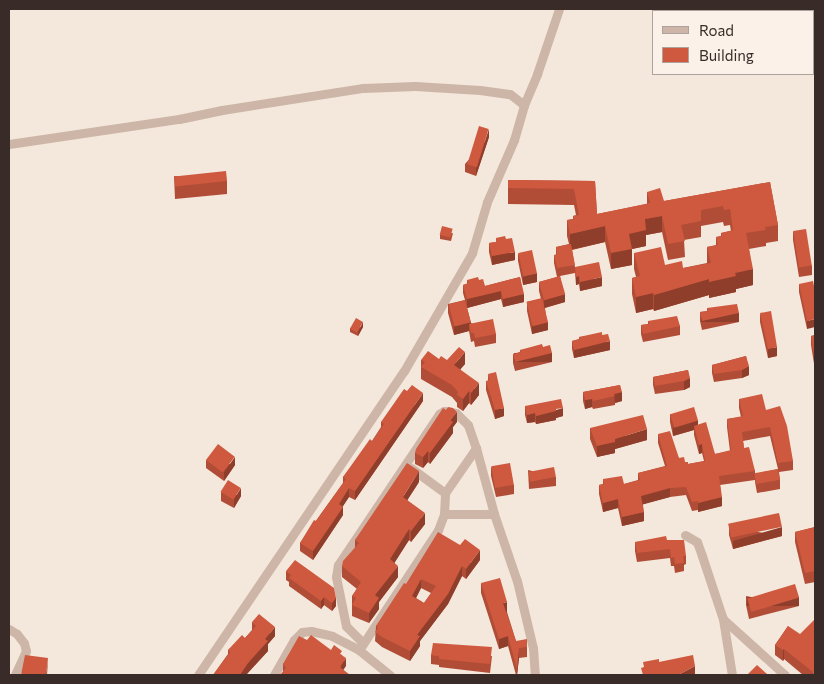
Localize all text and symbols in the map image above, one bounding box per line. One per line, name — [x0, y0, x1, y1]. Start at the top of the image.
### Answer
legend — [652, 10, 814, 75]
text: Road — [699, 21, 734, 39]
text: Building — [699, 46, 754, 64]

